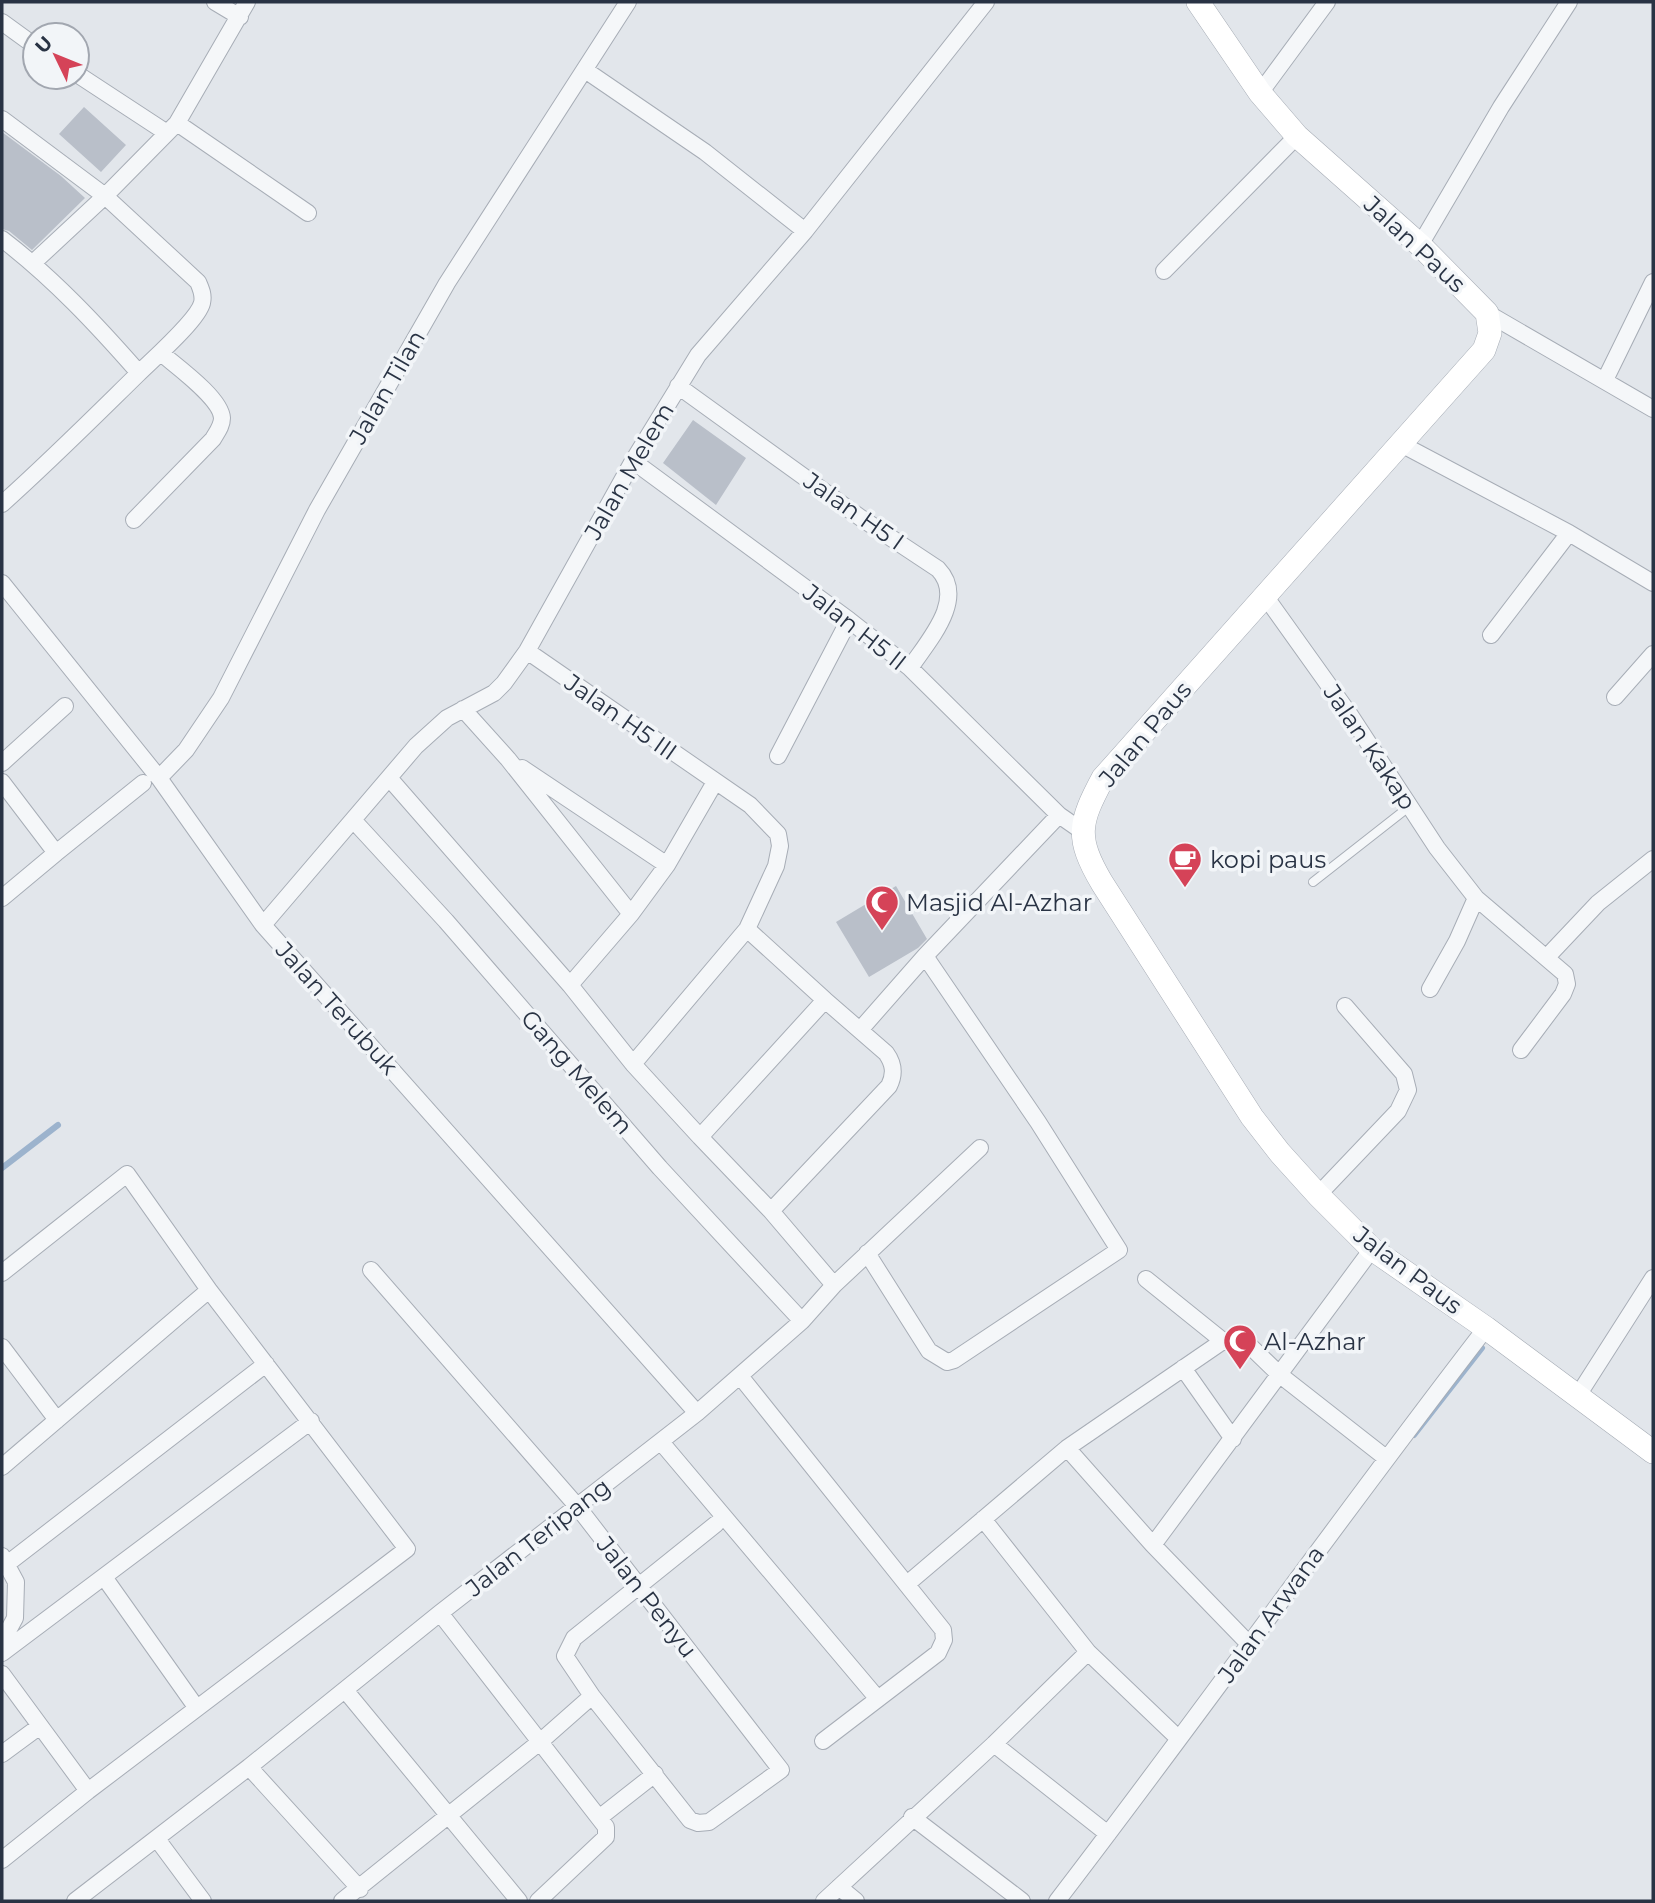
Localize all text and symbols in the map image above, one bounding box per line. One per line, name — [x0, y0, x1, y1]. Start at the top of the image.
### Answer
north arrow — [21, 21, 91, 91]
text: U — [30, 31, 57, 58]
street label: Jalan Paus — [1358, 189, 1472, 298]
street label: Jalan Tilan — [342, 325, 431, 450]
street label: Jalan Melem — [578, 397, 680, 545]
street label: Jalan H5 I — [797, 465, 910, 556]
street label: Jalan H5 II — [797, 577, 912, 676]
street label: Jalan H5 III — [558, 667, 683, 766]
street label: Jalan Paus — [1092, 676, 1197, 793]
street label: Jalan Kakap — [1317, 678, 1422, 815]
cafe icon: kopi paus — [1166, 840, 1204, 889]
place label: kopi paus — [1210, 845, 1326, 874]
mosque icon: Masjid Al-Azhar — [863, 883, 901, 932]
place label: Masjid Al-Azhar — [906, 888, 1092, 917]
street label: Jalan Terubuk — [269, 935, 405, 1081]
street label: Gang Melem — [515, 1004, 639, 1140]
street label: Jalan Paus — [1347, 1219, 1468, 1320]
mosque icon: Al-Azhar — [1221, 1322, 1259, 1371]
place label: Al-Azhar — [1264, 1327, 1366, 1356]
street label: Jalan Teripang — [459, 1472, 616, 1603]
street label: Jalan Penyu — [590, 1530, 703, 1663]
street label: Jalan Arwana — [1211, 1540, 1330, 1689]

